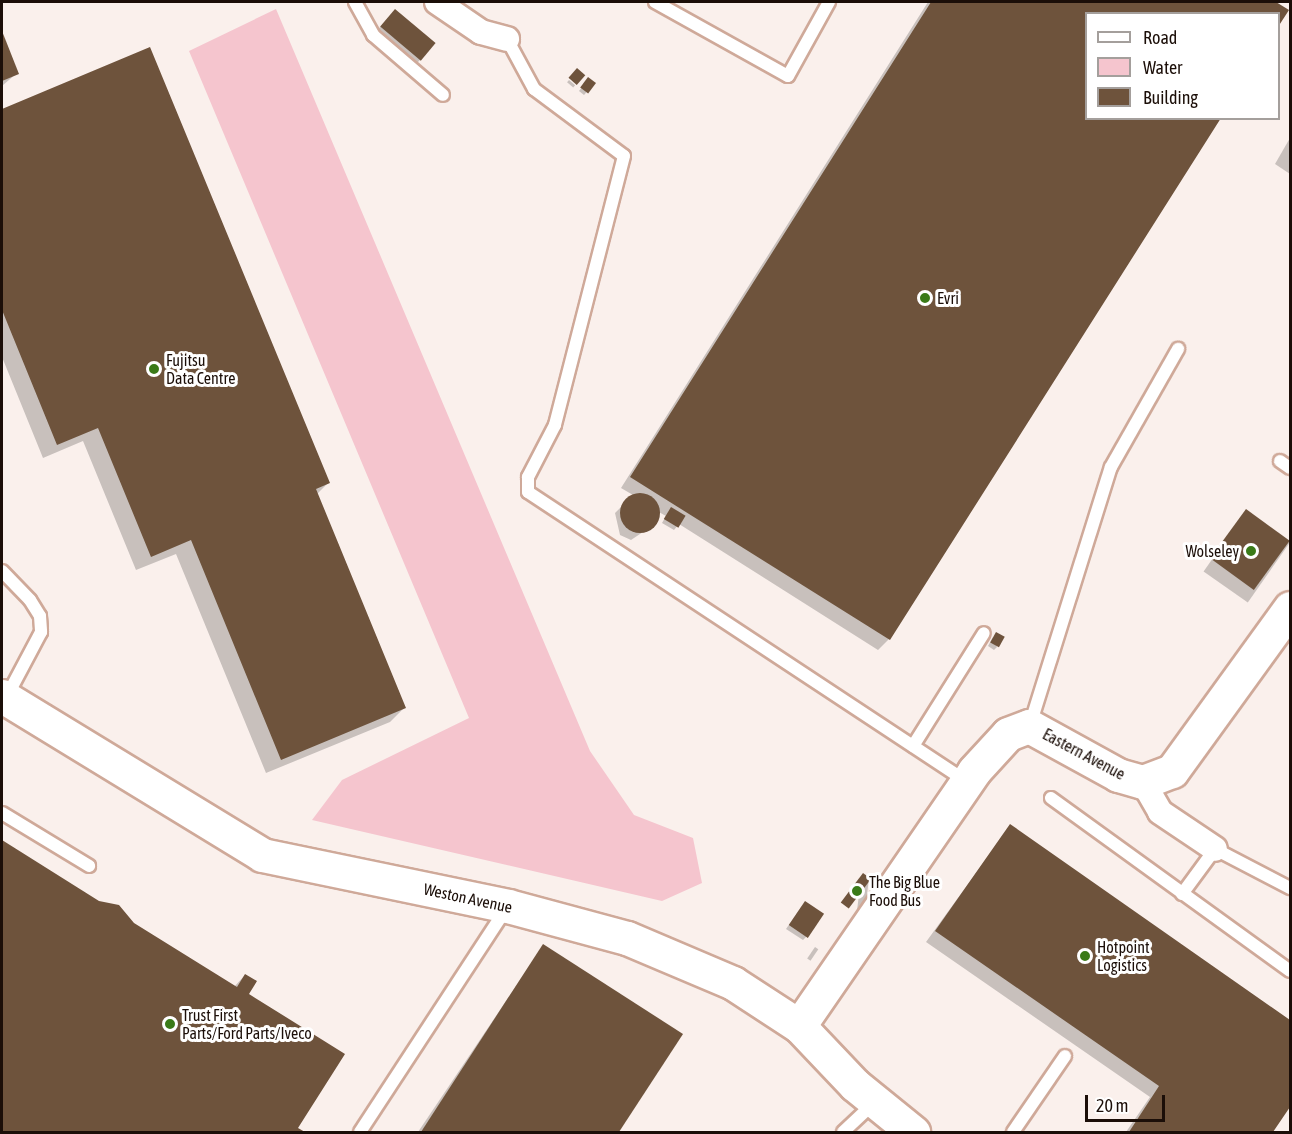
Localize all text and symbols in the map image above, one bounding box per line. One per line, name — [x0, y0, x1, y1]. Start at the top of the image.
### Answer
legend — [1085, 12, 1280, 120]
text: Road — [1143, 27, 1177, 48]
text: Water — [1143, 57, 1182, 78]
text: Building — [1143, 87, 1198, 108]
place label: Evri — [937, 288, 959, 308]
marker: Evri — [918, 291, 932, 305]
place label: Fujitsu Data Centre — [166, 350, 235, 388]
marker: Fujitsu Data Centre — [147, 362, 161, 376]
place label: Wolseley — [1185, 541, 1239, 561]
marker: Wolseley — [1244, 544, 1258, 558]
street label: Eastern Avenue — [1040, 724, 1128, 784]
place label: The Big Blue Food Bus — [869, 872, 940, 910]
street label: Weston Avenue — [422, 879, 514, 917]
marker: The Big Blue Food Bus — [850, 884, 864, 898]
place label: Hotpoint Logistics — [1097, 937, 1150, 975]
marker: Hotpoint Logistics — [1078, 949, 1092, 963]
place label: Trust First Parts/Ford Parts/Iveco — [182, 1005, 312, 1043]
marker: Trust First Parts/Ford Parts/Iveco — [163, 1017, 177, 1031]
scale bar — [1088, 1083, 1168, 1121]
text: 20 m — [1096, 1095, 1128, 1116]

